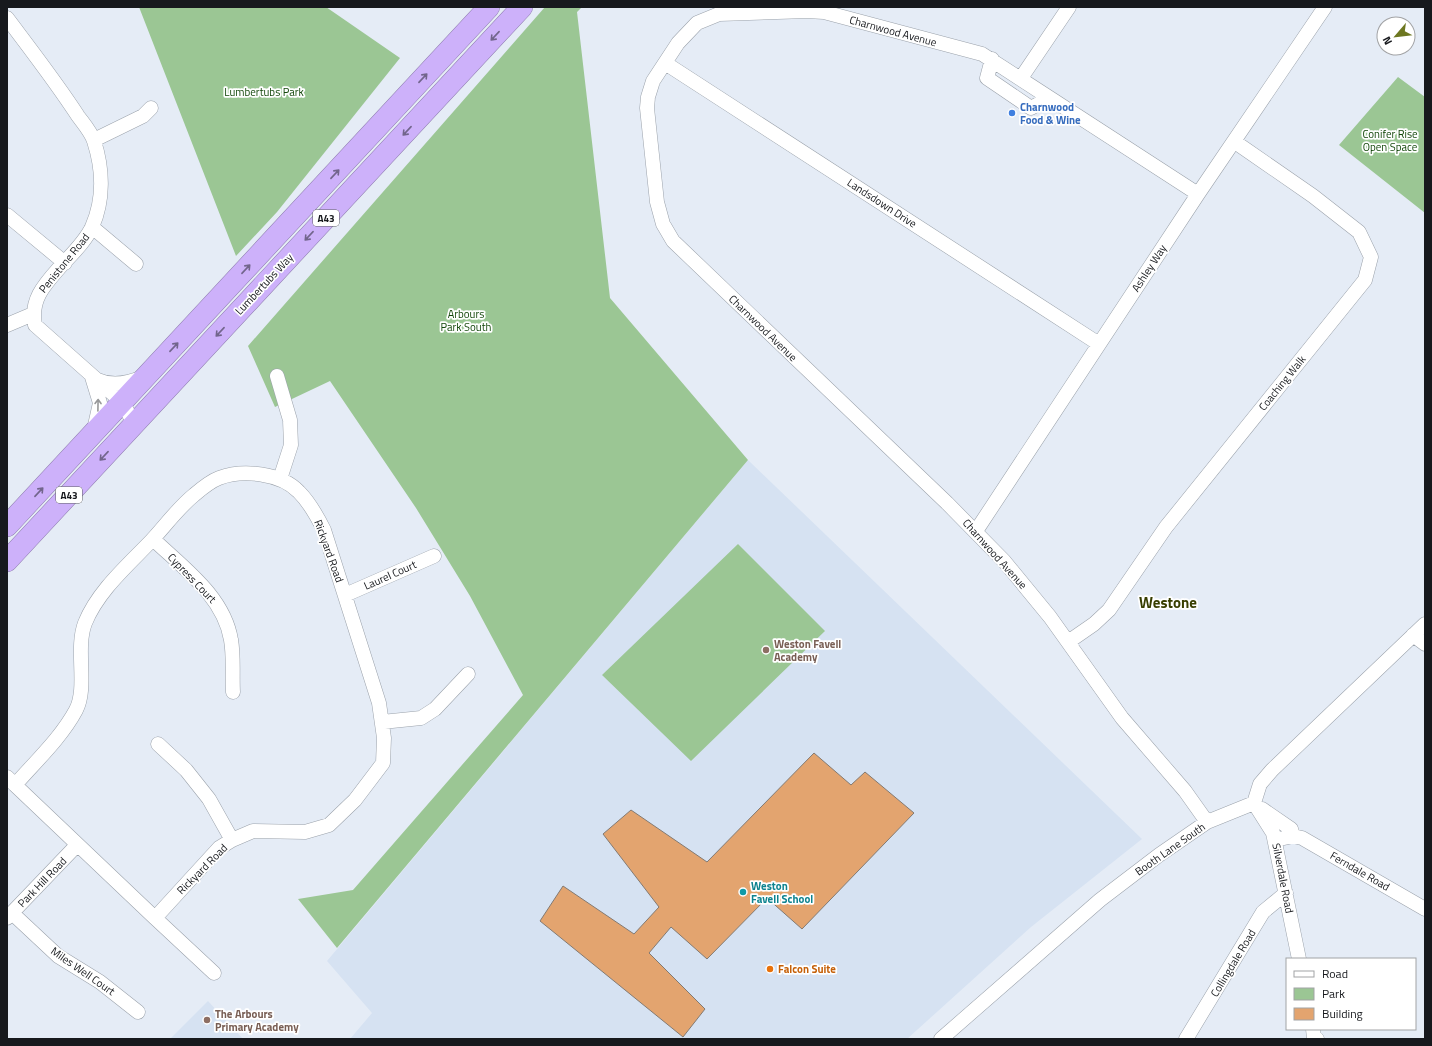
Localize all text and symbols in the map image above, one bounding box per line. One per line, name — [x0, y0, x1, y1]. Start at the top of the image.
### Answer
street label: Charnwood Avenue — [848, 12, 939, 50]
north arrow — [1376, 16, 1416, 56]
one-way arrow — [491, 30, 500, 41]
text: N — [1378, 34, 1396, 48]
one-way arrow — [418, 73, 428, 83]
park label: Lumbertubs Park — [224, 84, 304, 100]
place label: Charnwood Food & Wine — [1020, 99, 1081, 128]
marker: Charnwood Food & Wine — [1007, 108, 1017, 118]
one-way arrow — [402, 126, 412, 136]
park label: Conifer Rise Open Space — [1362, 126, 1418, 155]
one-way arrow — [330, 169, 340, 179]
street label: Landsdown Drive — [844, 175, 920, 232]
road number: A43 — [313, 210, 339, 226]
street label: Penistone Road — [35, 230, 93, 296]
one-way arrow — [304, 231, 314, 241]
street label: Ashley Way — [1128, 241, 1171, 295]
street label: Lumbertubs Way — [231, 249, 297, 318]
one-way arrow — [242, 264, 251, 274]
street label: Charnwood Avenue — [725, 291, 801, 365]
park label: Arbours Park South — [441, 306, 492, 335]
one-way arrow — [216, 326, 225, 337]
one-way arrow — [169, 342, 178, 352]
street label: Coaching Walk — [1255, 351, 1310, 414]
one-way arrow — [95, 399, 102, 412]
one-way arrow — [100, 451, 109, 461]
one-way arrow — [34, 487, 44, 497]
road number: A43 — [56, 487, 82, 503]
street label: Charnwood Avenue — [959, 515, 1031, 593]
street label: Rickyard Road — [310, 517, 348, 585]
street label: Cypress Court — [164, 549, 220, 607]
street label: Laurel Court — [361, 556, 419, 594]
district label: Westone — [1139, 591, 1197, 614]
place label: Weston Favell Academy — [774, 636, 841, 665]
marker: Weston Favell Academy — [761, 645, 771, 655]
street label: Booth Lane South — [1132, 819, 1208, 879]
street label: Rickyard Road — [173, 840, 231, 898]
street label: Silverdale Road — [1268, 842, 1298, 915]
street label: Ferndale Road — [1327, 847, 1393, 895]
street label: Park Hill Road — [14, 853, 70, 911]
place label: Weston Favell School — [751, 878, 813, 907]
marker: Weston Favell School — [738, 887, 748, 897]
street label: Collingdale Road — [1206, 926, 1260, 1000]
street label: Miles Well Court — [48, 943, 118, 999]
legend — [1286, 958, 1416, 1030]
place label: Falcon Suite — [778, 961, 836, 977]
marker: Falcon Suite — [765, 964, 775, 974]
text: Road — [1322, 964, 1348, 983]
text: Park — [1322, 984, 1345, 1003]
text: Building — [1322, 1004, 1363, 1023]
place label: The Arbours Primary Academy — [215, 1006, 299, 1035]
marker: The Arbours Primary Academy — [202, 1015, 212, 1025]

